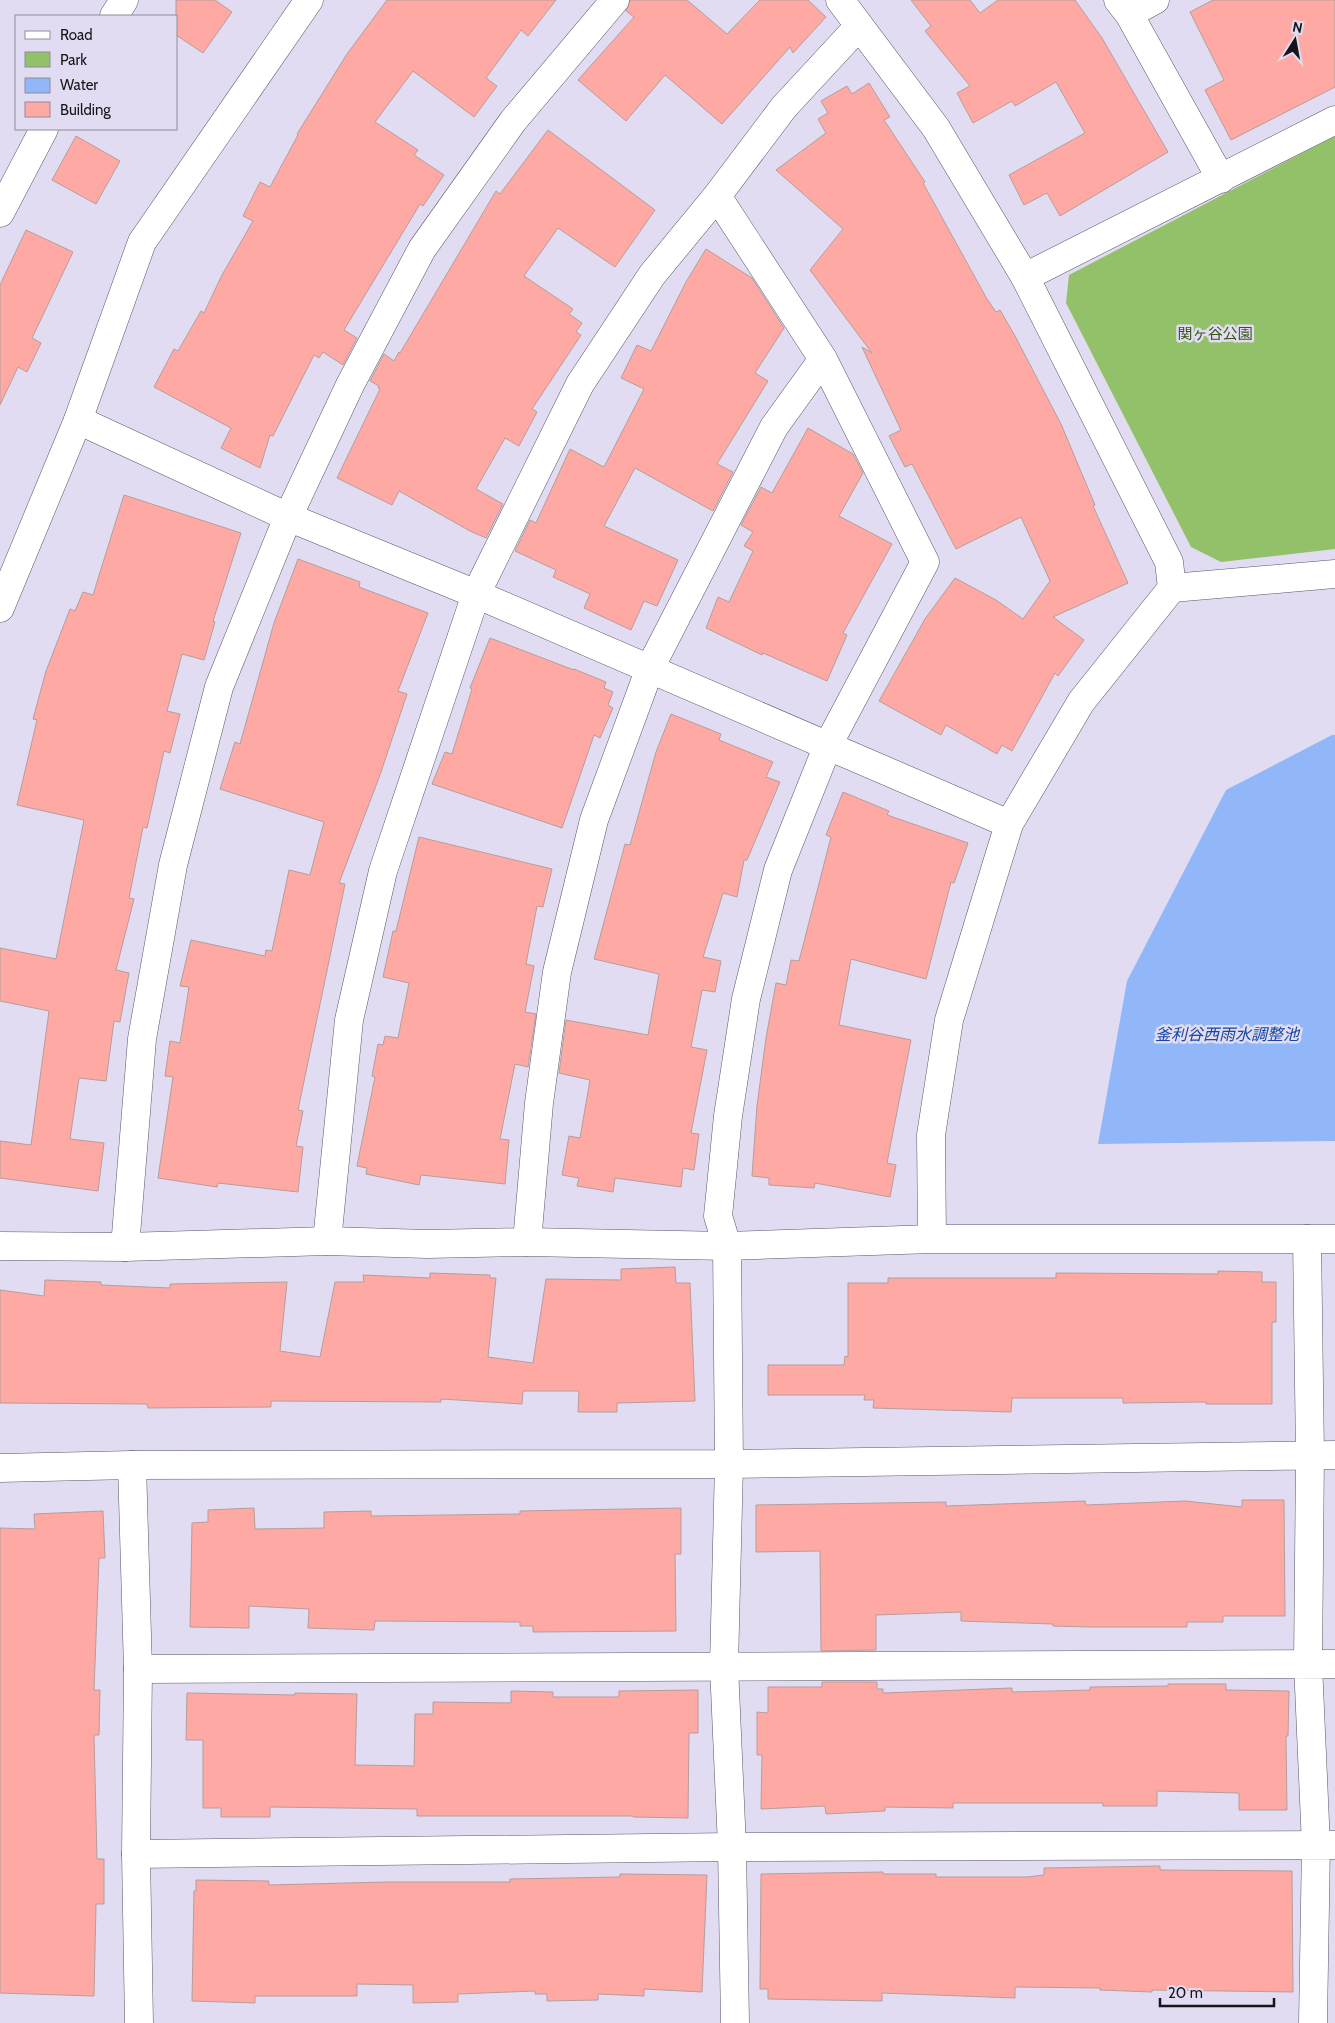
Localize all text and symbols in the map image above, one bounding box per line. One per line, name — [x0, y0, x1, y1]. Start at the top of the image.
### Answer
legend — [15, 15, 178, 130]
north arrow — [1270, 15, 1320, 65]
text: N — [1291, 17, 1304, 37]
text: Road — [60, 26, 93, 44]
text: Park — [60, 51, 87, 69]
text: Water — [60, 76, 98, 94]
text: Building — [60, 101, 111, 119]
park label: 関ヶ谷公園 — [1177, 325, 1253, 343]
water label: 釜利谷西雨水調整池 — [1155, 1025, 1301, 1044]
scale bar — [1160, 1976, 1274, 2008]
text: 20 m — [1168, 1984, 1203, 2002]

